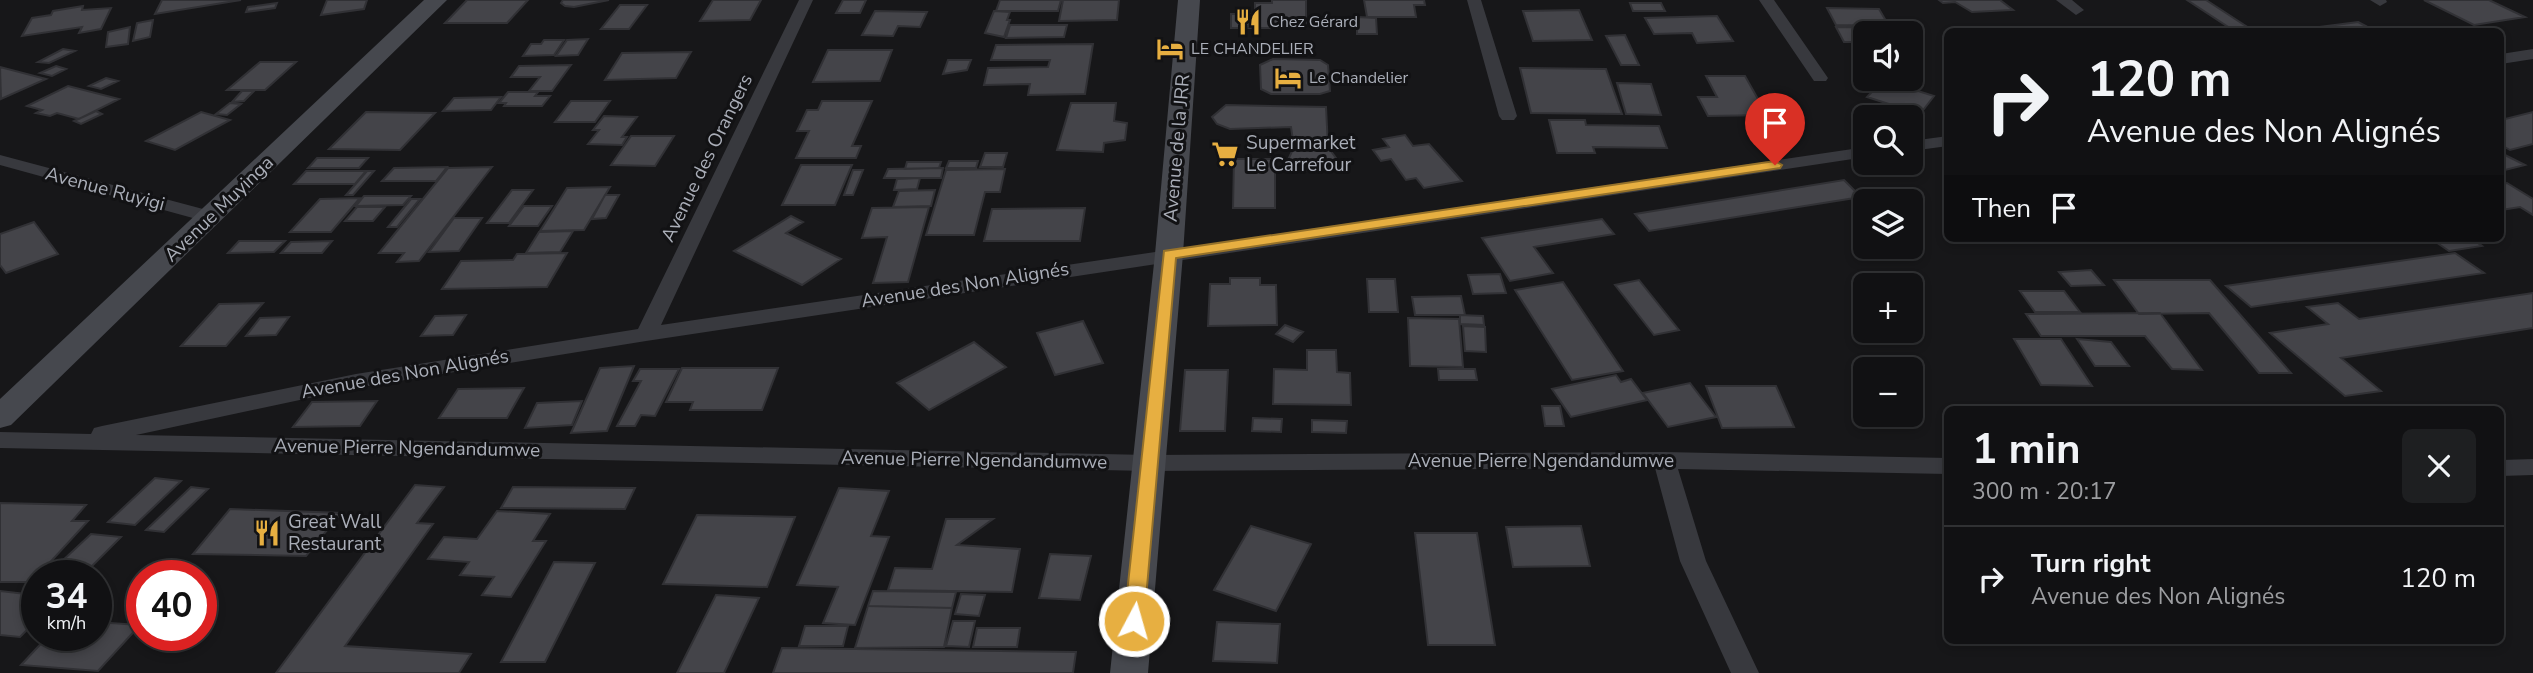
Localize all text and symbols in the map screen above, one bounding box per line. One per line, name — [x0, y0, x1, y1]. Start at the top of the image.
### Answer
restaurant icon: Chez Gérard — [1233, 7, 1263, 37]
place label: Chez Gérard — [1269, 11, 1358, 33]
map controls — [1853, 21, 1923, 427]
button: sound — [1853, 21, 1923, 91]
hotel icon: LE CHANDELIER — [1155, 34, 1185, 64]
place label: LE CHANDELIER — [1191, 38, 1314, 60]
text: 120 m — [2087, 46, 2231, 113]
icon: right — [1972, 56, 2063, 147]
hotel icon: Le Chandelier — [1273, 63, 1303, 93]
place label: Le Chandelier — [1309, 67, 1408, 89]
street label: Avenue des Orangers — [655, 70, 759, 246]
street label: Avenue de la JRR — [1158, 73, 1196, 223]
pin — [1745, 93, 1805, 165]
icon: arrive — [1756, 104, 1794, 142]
button: search — [1853, 105, 1923, 175]
text: Avenue des Non Alignés — [2087, 110, 2441, 153]
place label: Supermarket Le Carrefour — [1246, 130, 1356, 178]
supermarket icon: Supermarket Le Carrefour — [1210, 139, 1240, 169]
street label: Avenue Muyinga — [159, 150, 279, 268]
street label: Avenue Ruyigi — [42, 161, 168, 217]
button: layers — [1853, 189, 1923, 259]
icon: arrive — [2045, 189, 2083, 227]
text: Then — [1972, 191, 2031, 226]
street label: Avenue des Non Alignés — [859, 256, 1071, 314]
button: + — [1853, 273, 1923, 343]
street label: Avenue des Non Alignés — [299, 343, 511, 405]
button: − — [1853, 357, 1923, 427]
text: 1 min — [1972, 421, 2081, 478]
button: close — [2402, 429, 2476, 503]
street label: Avenue Pierre Ngendandumwe — [274, 433, 540, 463]
street label: Avenue Pierre Ngendandumwe — [841, 445, 1107, 475]
street label: Avenue Pierre Ngendandumwe — [1408, 448, 1674, 474]
text: 300 m · 20:17 — [1972, 476, 2117, 507]
place label: Great Wall Restaurant — [288, 509, 382, 557]
restaurant icon: Great Wall Restaurant — [252, 518, 282, 548]
text: Turn right — [2031, 546, 2150, 581]
speed limit sign: 40 — [126, 560, 217, 651]
icon: right — [1972, 560, 2010, 598]
text: 120 m — [2400, 561, 2476, 596]
text: 34 — [45, 573, 88, 620]
text: Avenue des Non Alignés — [2031, 581, 2285, 612]
position arrow — [1097, 584, 1171, 658]
text: km/h — [47, 611, 86, 635]

